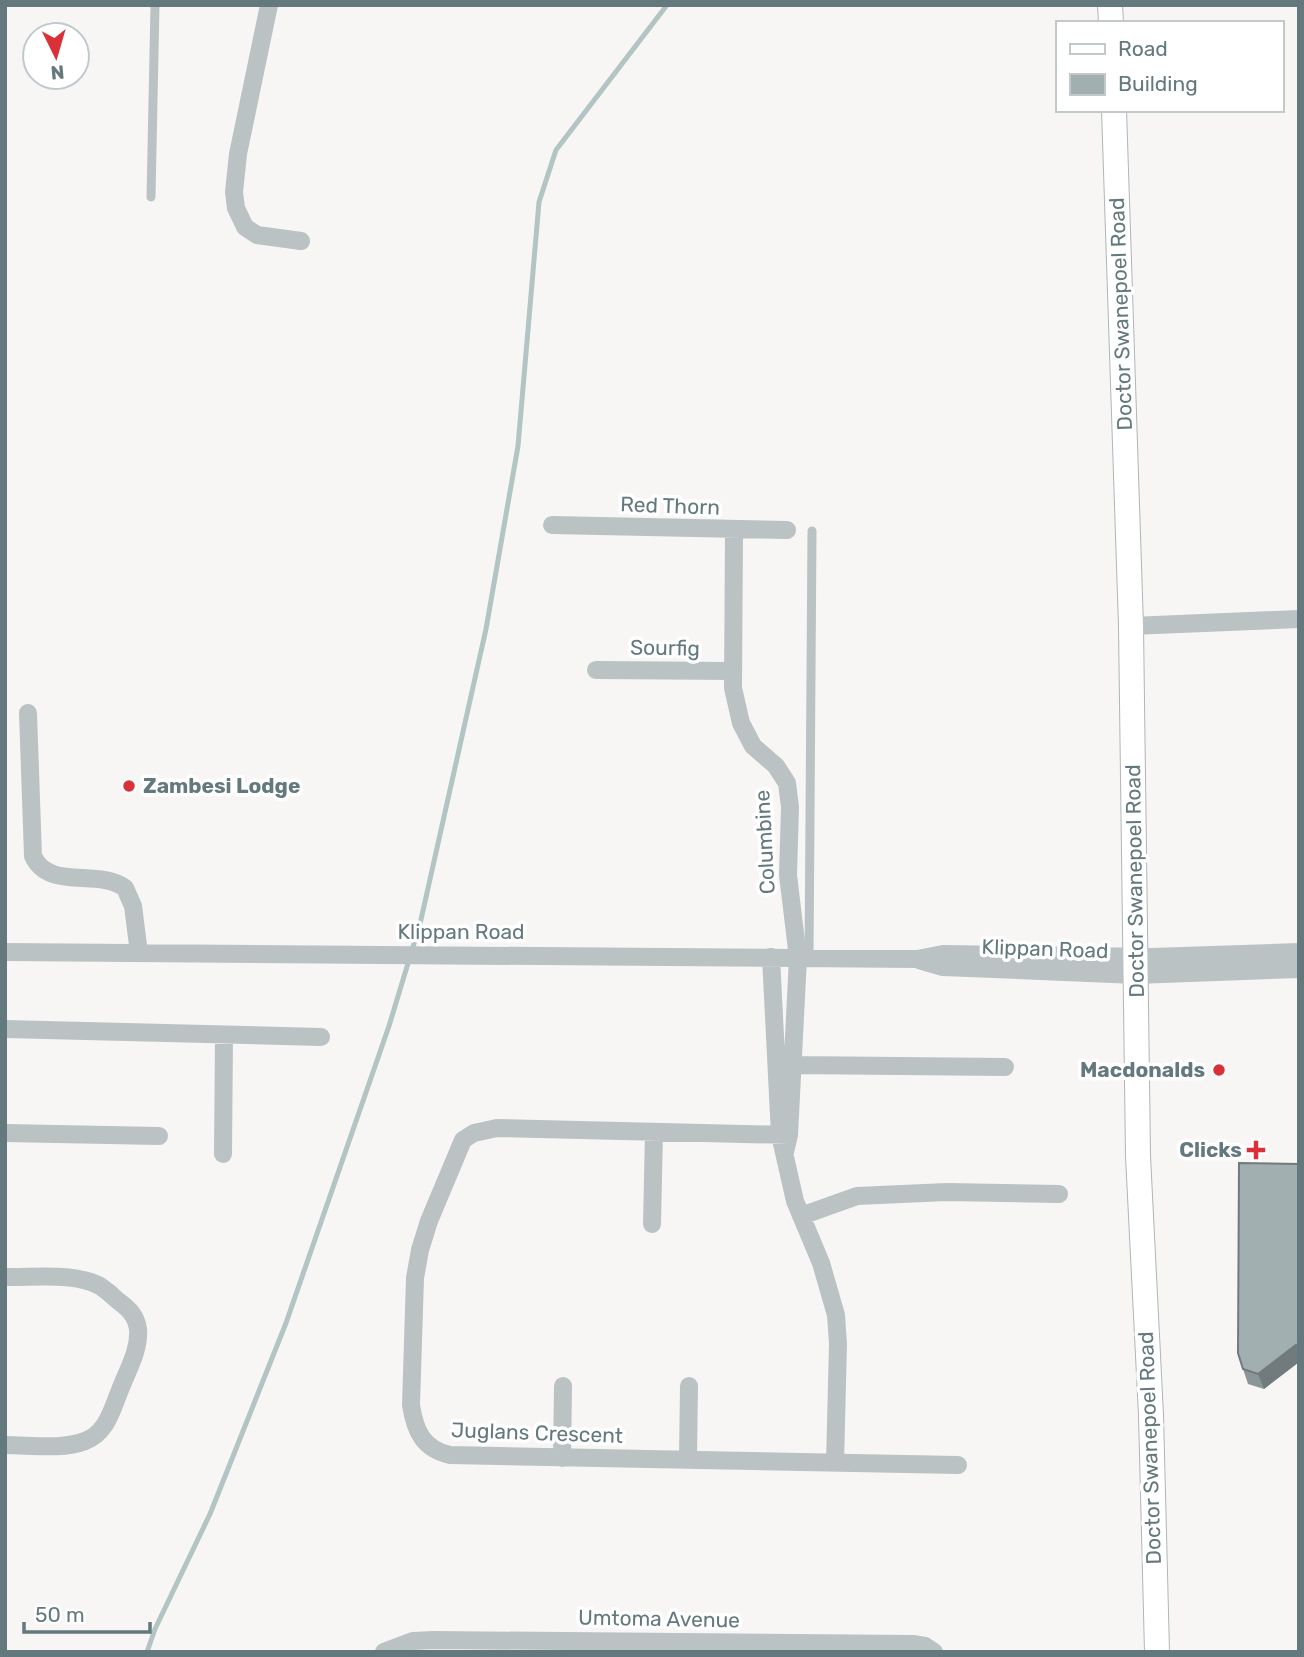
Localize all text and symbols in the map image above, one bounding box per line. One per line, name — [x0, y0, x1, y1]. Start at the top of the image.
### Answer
north arrow — [21, 21, 91, 91]
legend — [1056, 21, 1283, 112]
text: Road — [1118, 36, 1168, 61]
text: N — [50, 60, 65, 84]
text: Building — [1118, 71, 1198, 96]
street label: Doctor Swanepoel Road — [1104, 197, 1137, 431]
street label: Red Thorn — [620, 491, 720, 520]
street label: Sourfig — [630, 634, 700, 661]
street label: Doctor Swanepoel Road — [1120, 764, 1149, 998]
place label: Zambesi Lodge — [143, 773, 300, 798]
marker: Zambesi Lodge — [121, 778, 137, 794]
street label: Columbine — [749, 789, 780, 895]
street label: Klippan Road — [397, 919, 525, 944]
street label: Klippan Road — [981, 934, 1109, 963]
place label: Macdonalds — [1080, 1057, 1205, 1082]
marker: Macdonalds — [1211, 1062, 1227, 1078]
place label: Clicks — [1179, 1137, 1242, 1162]
marker: Clicks — [1248, 1142, 1264, 1158]
street label: Doctor Swanepoel Road — [1133, 1331, 1166, 1565]
street label: Juglans Crescent — [451, 1417, 623, 1448]
scale bar — [24, 1590, 150, 1634]
text: 50 m — [35, 1602, 85, 1627]
street label: Umtoma Avenue — [578, 1605, 740, 1632]

